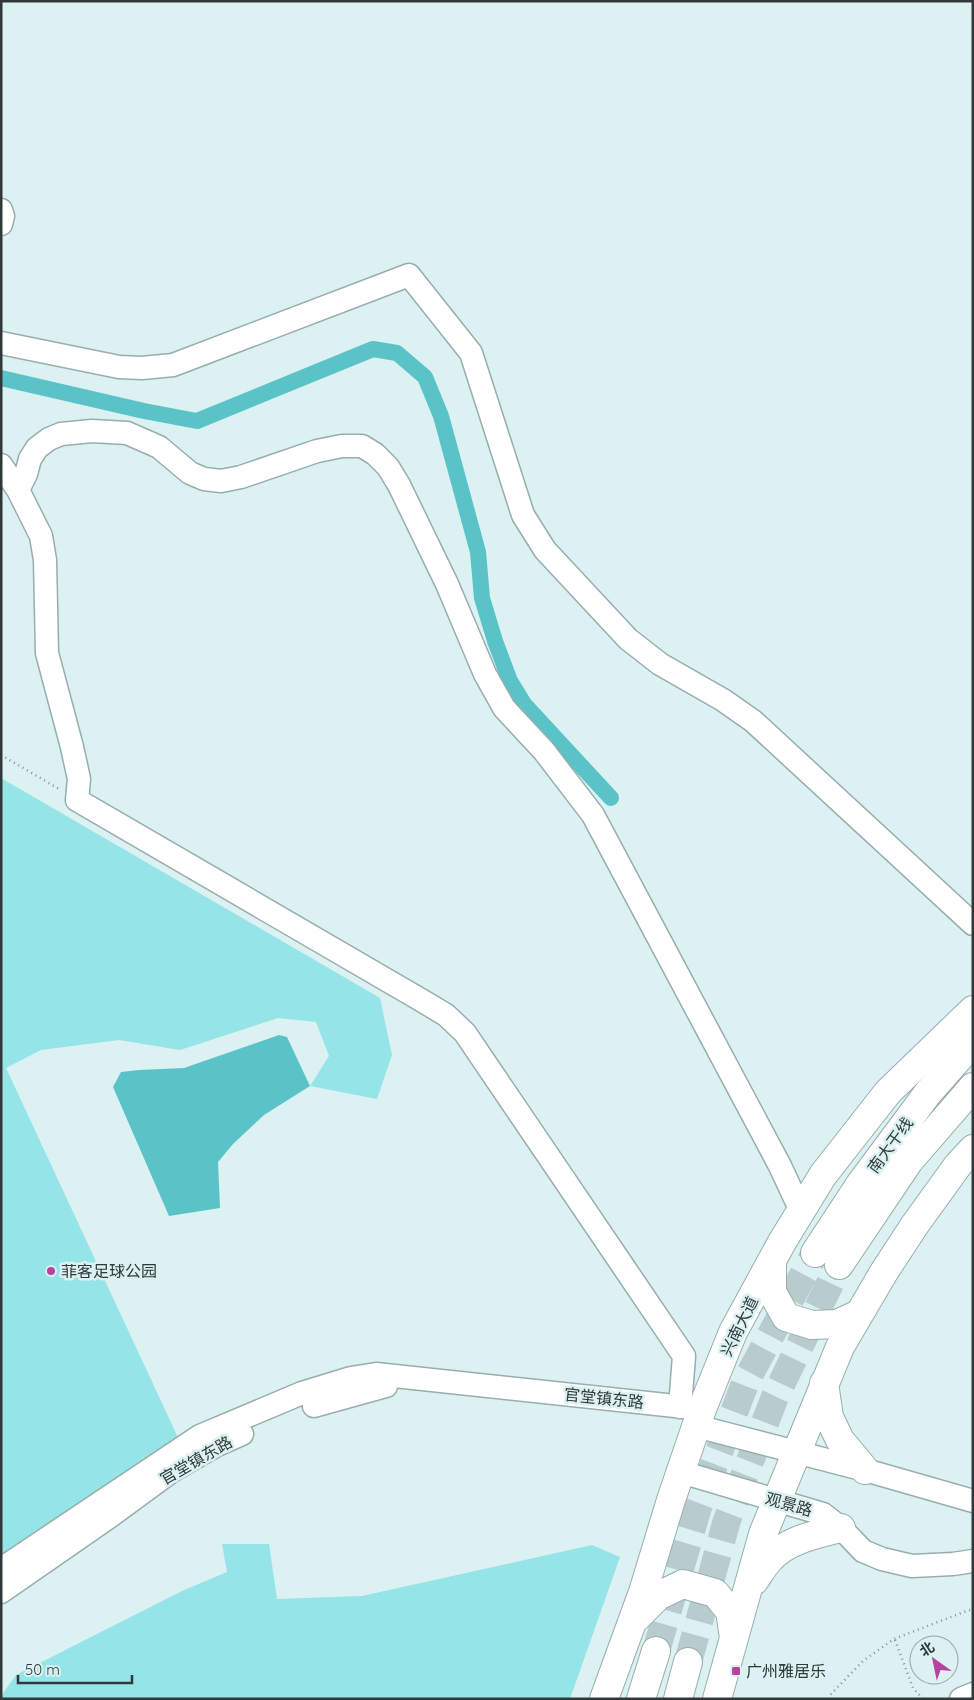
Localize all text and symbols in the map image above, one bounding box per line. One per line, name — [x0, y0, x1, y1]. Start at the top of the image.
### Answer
street label: 南大干线 — [863, 1113, 917, 1177]
place label: 菲客足球公园 — [61, 1261, 157, 1281]
marker: 菲客足球公园 — [45, 1265, 57, 1277]
street label: 兴南大道 — [716, 1293, 762, 1359]
street label: 官堂镇东路 — [563, 1384, 645, 1412]
street label: 官堂镇东路 — [156, 1431, 236, 1489]
street label: 观景路 — [763, 1488, 815, 1520]
north arrow — [909, 1635, 959, 1685]
text: 北 — [916, 1638, 938, 1660]
scale bar — [18, 1652, 131, 1684]
text: 50 m — [25, 1660, 60, 1679]
place label: 广州雅居乐 — [746, 1661, 826, 1681]
marker: 广州雅居乐 — [730, 1665, 742, 1677]

